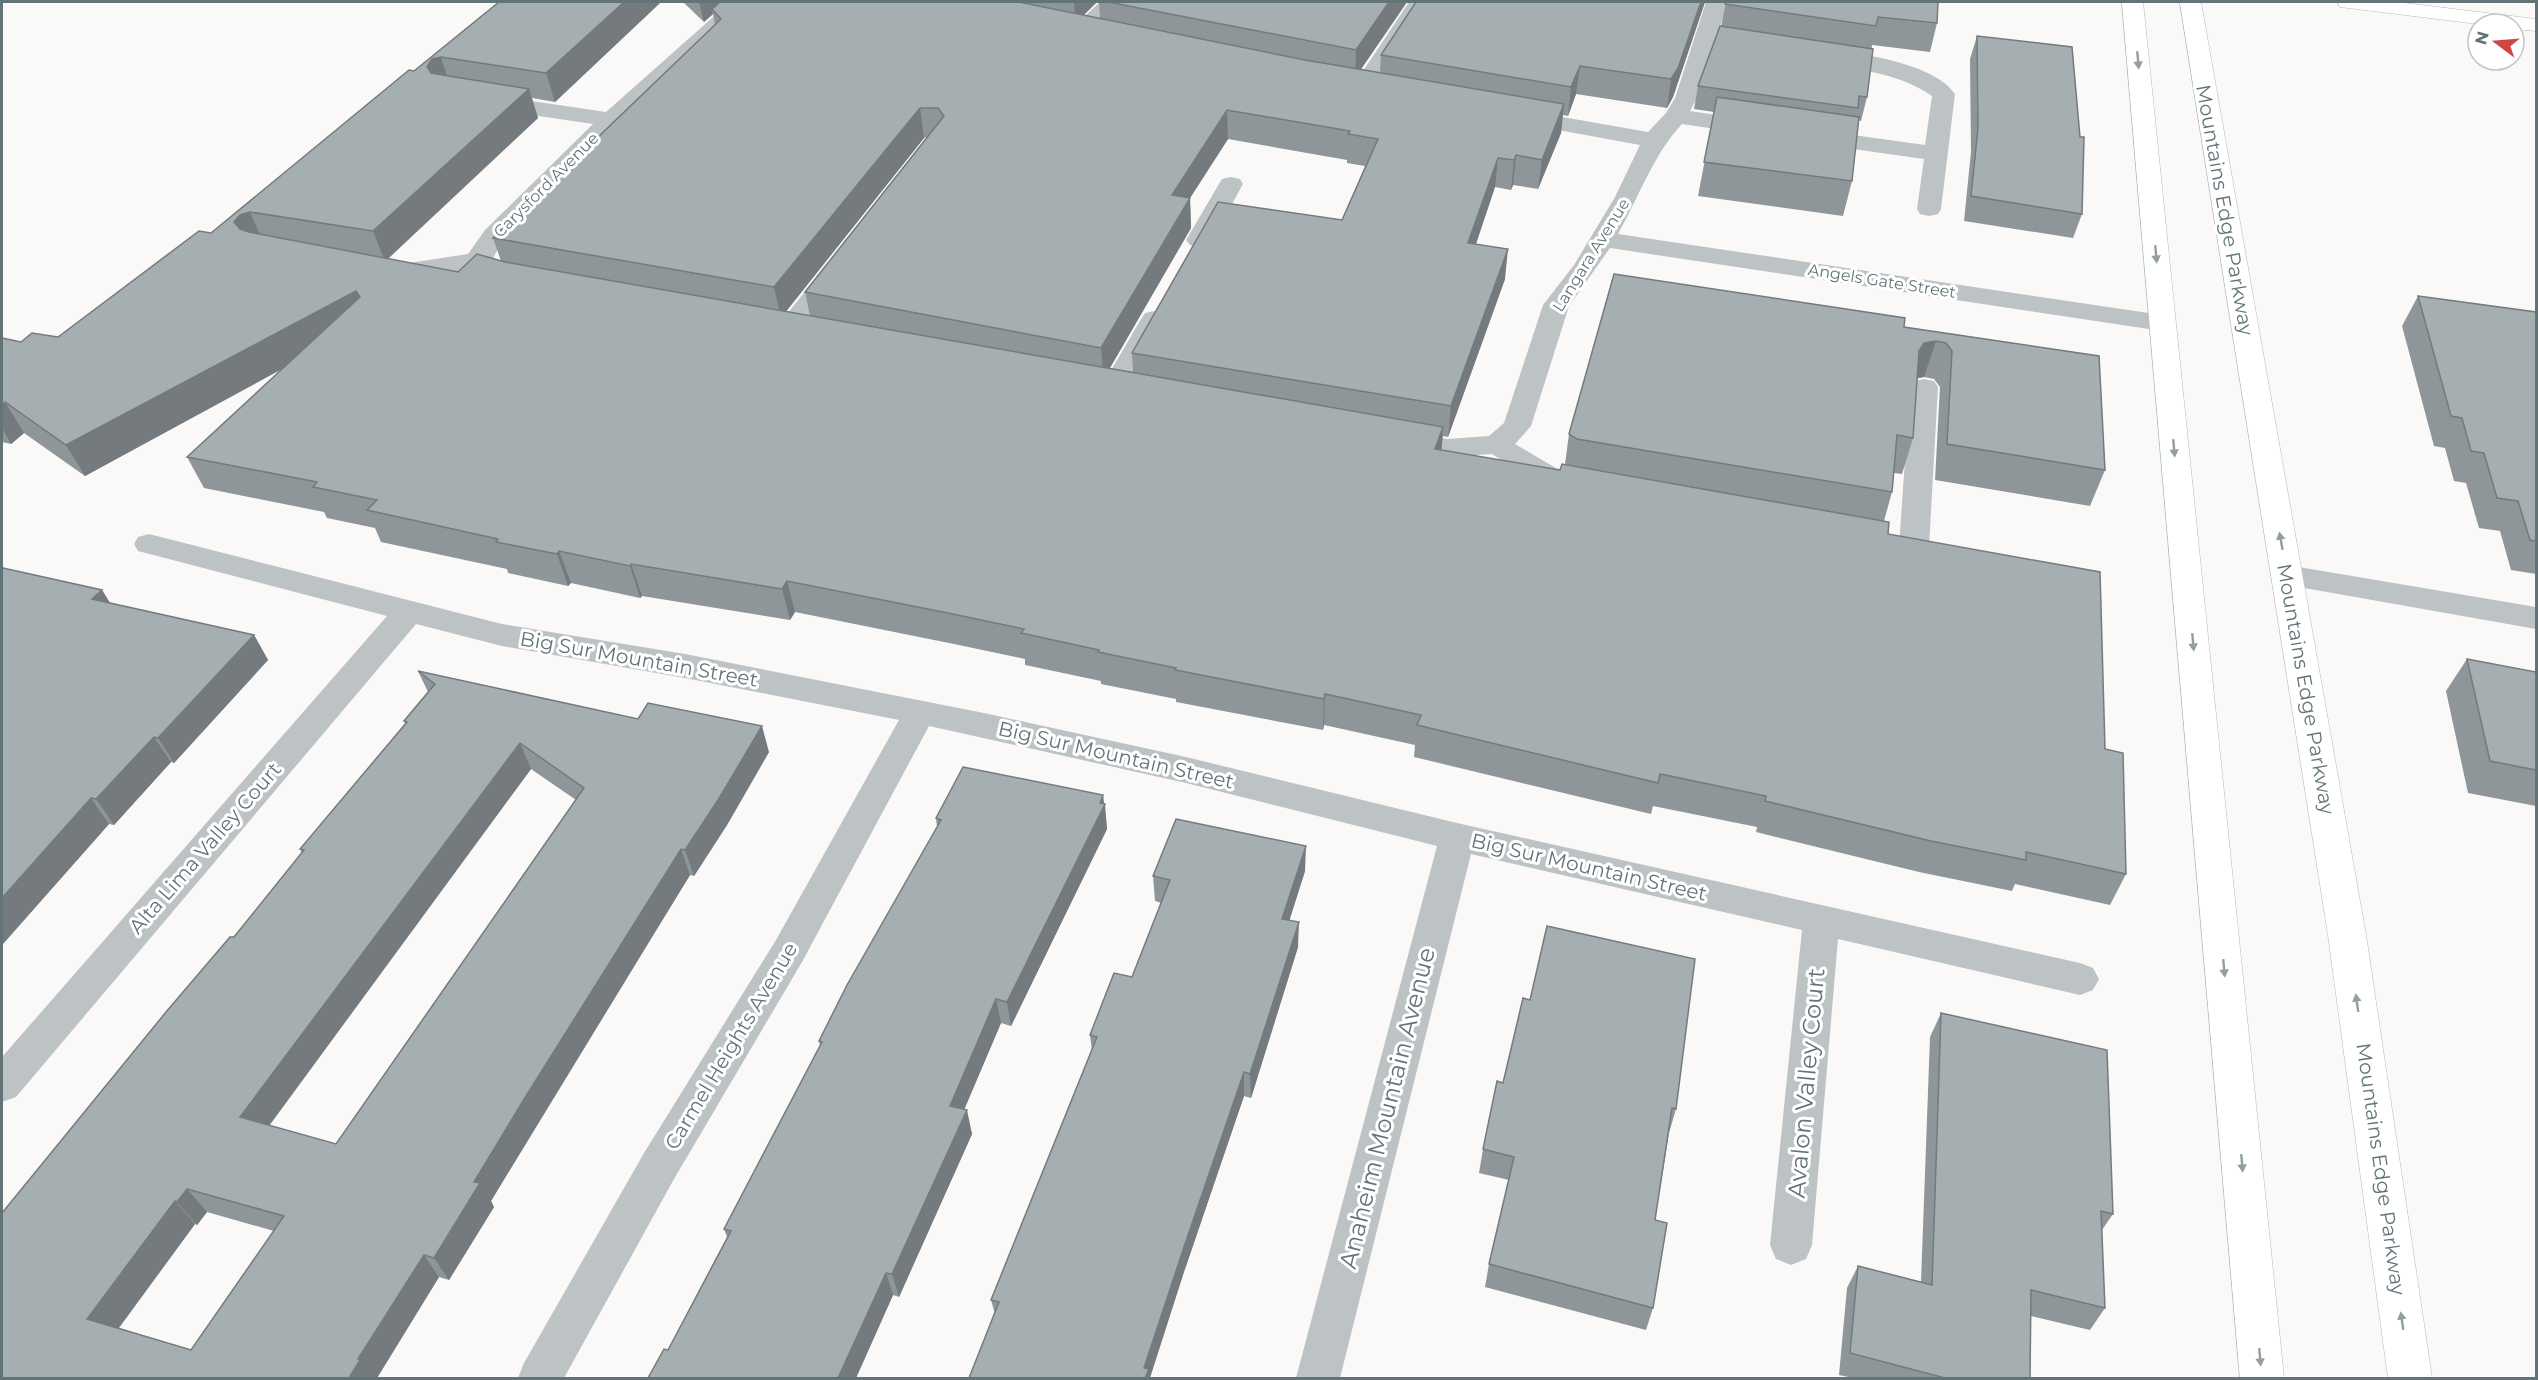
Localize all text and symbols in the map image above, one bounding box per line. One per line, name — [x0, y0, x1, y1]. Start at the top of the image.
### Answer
north arrow — [2466, 12, 2526, 72]
text: N — [2471, 29, 2493, 47]
one-way arrow — [2133, 50, 2143, 69]
street label: Mountains Edge Parkway — [2191, 83, 2259, 338]
street label: Carysford Avenue — [490, 129, 602, 241]
street label: Langara Avenue — [1549, 195, 1633, 315]
one-way arrow — [2151, 244, 2161, 263]
street label: Angels Gate Street — [1807, 260, 1958, 302]
one-way arrow — [2169, 439, 2179, 458]
one-way arrow — [2276, 531, 2285, 550]
street label: Mountains Edge Parkway — [2272, 562, 2340, 817]
street label: Big Sur Mountain Street — [518, 626, 760, 692]
one-way arrow — [2188, 633, 2198, 652]
street label: Big Sur Mountain Street — [996, 716, 1236, 794]
street label: Alta Lima Valley Court — [124, 757, 286, 939]
street label: Big Sur Mountain Street — [1469, 828, 1709, 906]
street label: Carmel Heights Avenue — [660, 938, 802, 1154]
street label: Anaheim Mountain Avenue — [1333, 944, 1441, 1272]
one-way arrow — [2219, 959, 2229, 978]
street label: Avalon Valley Court — [1781, 967, 1831, 1199]
one-way arrow — [2352, 993, 2362, 1012]
street label: Mountains Edge Parkway — [2351, 1041, 2411, 1297]
one-way arrow — [2237, 1153, 2247, 1172]
one-way arrow — [2398, 1311, 2407, 1330]
one-way arrow — [2255, 1347, 2265, 1366]

